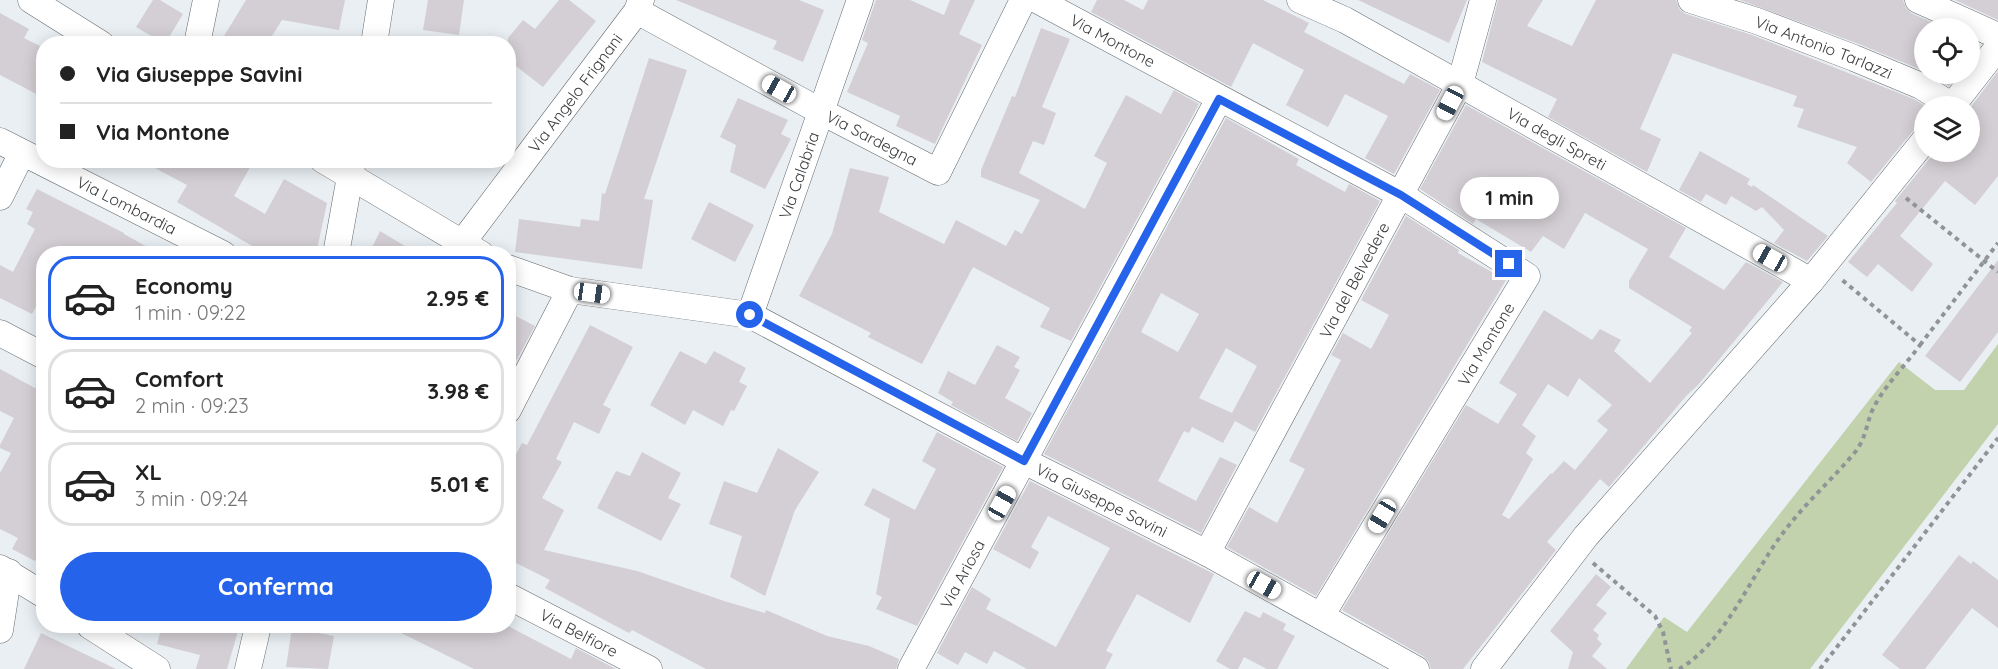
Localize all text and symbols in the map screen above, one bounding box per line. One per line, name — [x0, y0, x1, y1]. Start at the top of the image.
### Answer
street label: Via Montone — [1067, 10, 1159, 72]
street label: Via Antonio Tarlazzi — [1752, 11, 1895, 83]
map controls — [1914, 18, 1980, 162]
button: locate — [1914, 18, 1980, 84]
street label: Via Angelo Frignani — [524, 29, 627, 157]
text: Via Giuseppe Savini — [96, 60, 302, 88]
car — [759, 72, 799, 106]
car — [1434, 83, 1466, 123]
button: layers — [1914, 96, 1980, 162]
street label: Via degli Spreti — [1504, 103, 1610, 174]
street label: Via Sardegna — [823, 106, 921, 170]
text: Via Montone — [96, 118, 230, 146]
street label: Via Calabria — [774, 129, 823, 221]
street label: Via Lombardia — [74, 172, 180, 239]
callout: 1 min — [1460, 177, 1558, 219]
text: 1 min — [1485, 185, 1534, 210]
street label: Via del Belvedere — [1315, 219, 1394, 342]
car — [1750, 241, 1790, 275]
route end — [1495, 250, 1522, 277]
icon: car — [63, 271, 117, 325]
text: Economy — [135, 272, 233, 300]
car — [573, 282, 611, 304]
text: 2.95 € — [426, 284, 489, 312]
street label: Via Montone — [1453, 299, 1519, 389]
text: 1 min · 09:22 — [135, 300, 246, 325]
route start — [736, 301, 763, 328]
icon: car — [63, 364, 117, 418]
text: Comfort — [135, 365, 224, 393]
text: 3.98 € — [427, 377, 489, 405]
text: 2 min · 09:23 — [135, 393, 249, 418]
icon: car — [63, 457, 117, 511]
text: XL — [135, 458, 162, 486]
street label: Via Giuseppe Savini — [1033, 459, 1171, 541]
text: 5.01 € — [430, 470, 489, 498]
car — [985, 483, 1019, 523]
text: 3 min · 09:24 — [135, 486, 248, 511]
car — [1365, 496, 1399, 536]
street label: Via Ariosa — [936, 536, 989, 612]
button: Conferma — [60, 552, 492, 621]
car — [1244, 568, 1284, 602]
street label: Via Belfiore — [537, 604, 621, 661]

